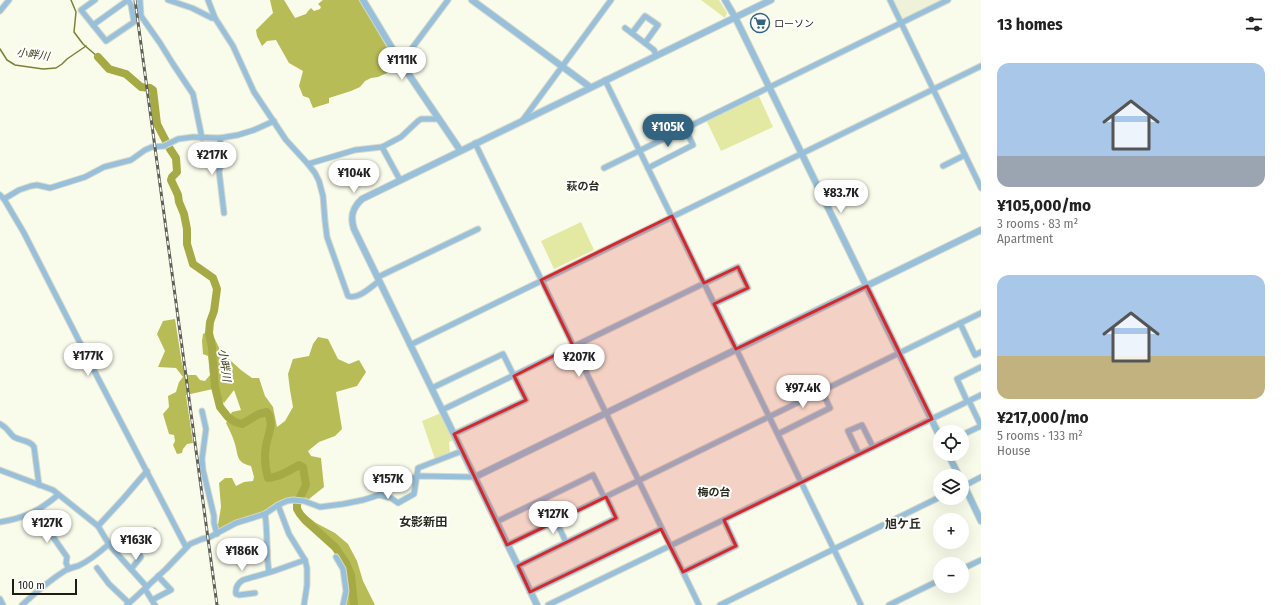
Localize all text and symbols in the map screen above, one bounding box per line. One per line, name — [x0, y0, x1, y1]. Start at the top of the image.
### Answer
supermarket icon: ローソン — [749, 12, 771, 34]
icon: filters — [1243, 13, 1265, 35]
text: 13 homes — [997, 14, 1063, 35]
place label: ローソン — [774, 18, 814, 30]
water label: 小畔川 — [16, 46, 51, 63]
pin: ¥111K — [374, 47, 430, 81]
text: ¥111K — [387, 52, 417, 67]
icon: home — [1095, 89, 1167, 161]
pin: ¥105K — [640, 114, 696, 148]
text: ¥105K — [652, 119, 684, 134]
pin: ¥217K — [184, 142, 240, 176]
text: ¥217K — [197, 147, 227, 162]
pin: ¥104K — [326, 160, 382, 194]
text: ¥104K — [337, 165, 371, 180]
district label: 萩の台 — [567, 180, 600, 193]
pin: ¥83.7K — [808, 180, 874, 214]
text: ¥83.7K — [823, 185, 859, 200]
text: ¥105,000/mo — [997, 195, 1091, 216]
text: 3 rooms · 83 m² — [997, 216, 1078, 231]
text: Apartment — [997, 231, 1053, 246]
icon: home — [1095, 301, 1167, 373]
pin: ¥177K — [60, 343, 116, 377]
pin: ¥207K — [551, 344, 607, 378]
text: ¥177K — [73, 348, 103, 363]
water label: 小畔川 — [216, 348, 233, 383]
text: ¥207K — [563, 349, 595, 364]
pin: ¥97.4K — [770, 375, 836, 409]
text: ¥97.4K — [785, 380, 821, 395]
text: ¥217,000/mo — [997, 407, 1089, 428]
map controls — [933, 425, 969, 593]
button: locate — [933, 425, 969, 461]
text: 5 rooms · 133 m² — [997, 428, 1083, 443]
text: House — [997, 443, 1031, 458]
pin: ¥157K — [360, 466, 416, 500]
button: layers — [933, 469, 969, 505]
text: ¥157K — [372, 471, 404, 486]
district label: 梅の台 — [698, 486, 731, 499]
pin: ¥127K — [525, 501, 581, 535]
text: ¥127K — [538, 506, 568, 521]
pin: ¥127K — [19, 510, 75, 544]
button: + — [933, 513, 969, 549]
text: ¥127K — [32, 515, 62, 530]
district label: 女影新田 — [399, 515, 447, 529]
district label: 旭ケ丘 — [885, 517, 921, 531]
pin: ¥163K — [108, 527, 164, 561]
text: ¥163K — [120, 532, 152, 547]
pin: ¥186K — [214, 538, 270, 572]
text: ¥186K — [225, 543, 259, 558]
button: − — [933, 557, 969, 593]
scale bar — [12, 577, 77, 596]
text: 100 m — [18, 579, 45, 592]

